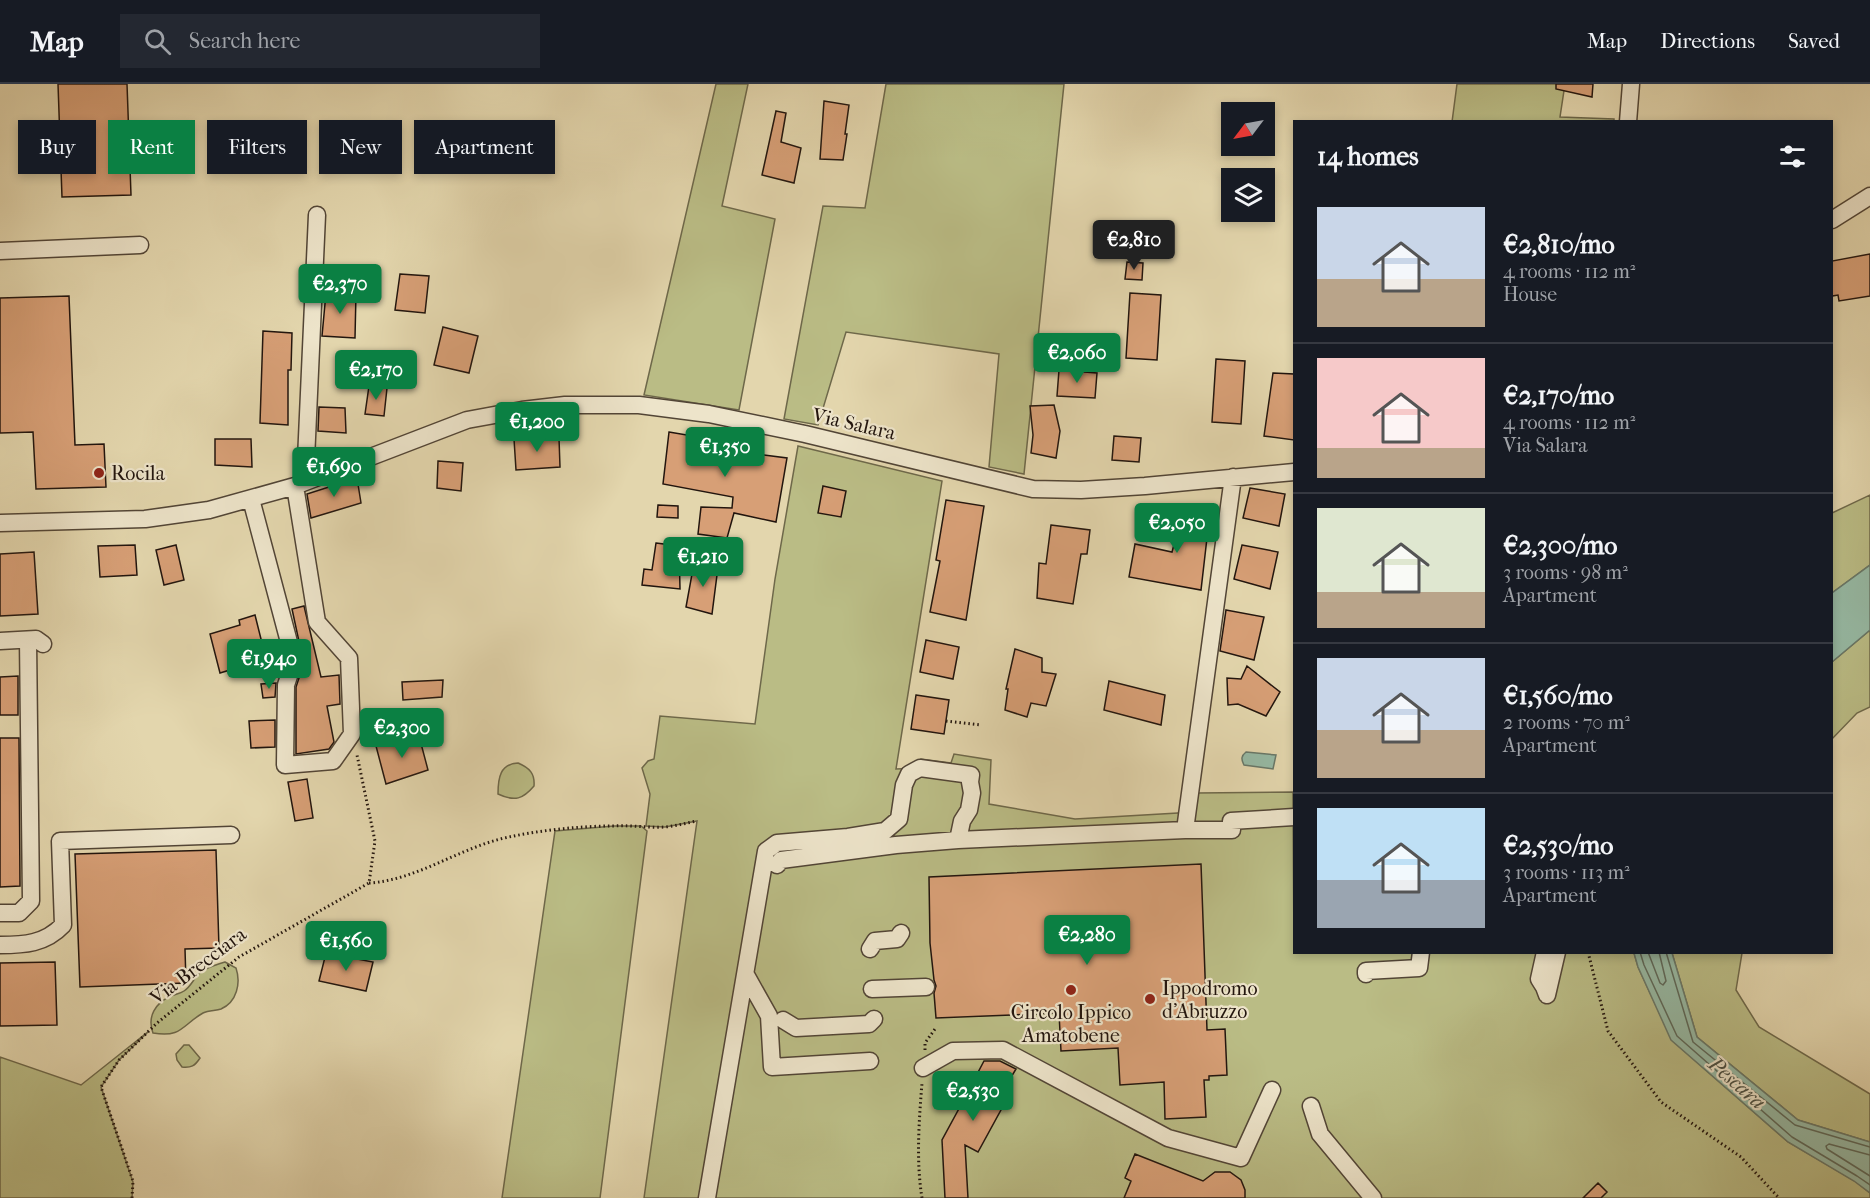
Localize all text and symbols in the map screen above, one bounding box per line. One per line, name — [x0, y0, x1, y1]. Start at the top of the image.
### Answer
search box — [120, 14, 540, 68]
text: Map — [30, 25, 84, 58]
icon: search — [141, 25, 174, 58]
text: Search here — [189, 28, 300, 54]
text: Map — [1587, 29, 1627, 53]
text: Directions — [1660, 29, 1755, 53]
text: Saved — [1788, 29, 1840, 53]
north arrow — [1221, 102, 1275, 156]
map controls — [1221, 102, 1275, 222]
chip: Buy — [18, 120, 96, 174]
chip: Rent — [108, 120, 195, 174]
chip: Filters — [207, 120, 307, 174]
chip: New — [319, 120, 402, 174]
chip: Apartment — [414, 120, 555, 174]
icon: filters — [1776, 140, 1809, 173]
text: 14 homes — [1317, 141, 1419, 172]
button: layers — [1221, 168, 1275, 222]
pin: €2,810 — [1085, 220, 1183, 271]
text: €2,810 — [1107, 228, 1161, 251]
text: €2,810/mo — [1503, 229, 1615, 260]
icon: home — [1365, 231, 1437, 303]
text: 4 rooms · 112 m² — [1503, 260, 1635, 283]
pin: €2,370 — [291, 264, 389, 315]
text: €2,370 — [312, 272, 368, 295]
text: House — [1503, 283, 1557, 306]
pin: €2,060 — [1028, 333, 1126, 384]
text: €2,060 — [1047, 341, 1107, 364]
pin: €2,170 — [327, 350, 425, 401]
text: €2,170 — [349, 358, 403, 381]
text: €2,170/mo — [1503, 380, 1614, 411]
icon: home — [1365, 382, 1437, 454]
pin: €1,200 — [488, 402, 586, 453]
street label: Via Salara — [809, 403, 899, 445]
text: €1,200 — [509, 410, 565, 433]
text: 4 rooms · 112 m² — [1503, 411, 1635, 434]
pin: €1,350 — [676, 427, 774, 478]
text: Via Salara — [1503, 434, 1588, 457]
text: €1,350 — [700, 435, 750, 458]
pin: €1,690 — [285, 447, 383, 498]
text: €1,690 — [306, 455, 362, 478]
place label: Rocila — [111, 462, 166, 485]
marker: Rocila — [92, 466, 106, 480]
pin: €2,050 — [1128, 503, 1226, 554]
text: €2,050 — [1149, 511, 1205, 534]
text: €2,300/mo — [1503, 530, 1617, 561]
icon: home — [1365, 532, 1437, 604]
pin: €1,210 — [654, 537, 752, 588]
text: €1,210 — [677, 545, 729, 568]
text: 3 rooms · 98 m² — [1503, 561, 1628, 584]
text: Apartment — [1503, 584, 1597, 607]
pin: €1,940 — [220, 639, 318, 690]
text: €1,940 — [241, 647, 297, 670]
text: €1,560/mo — [1503, 680, 1613, 711]
icon: home — [1365, 682, 1437, 754]
pin: €2,300 — [353, 708, 451, 759]
text: 2 rooms · 70 m² — [1503, 711, 1630, 734]
text: €2,300 — [374, 716, 430, 739]
text: Apartment — [1503, 734, 1597, 757]
text: €2,530/mo — [1503, 830, 1613, 861]
icon: home — [1365, 832, 1437, 904]
text: 3 rooms · 113 m² — [1503, 861, 1630, 884]
text: Apartment — [1503, 884, 1597, 907]
pin: €2,280 — [1038, 915, 1136, 966]
pin: €1,560 — [297, 921, 395, 972]
street label: Via Brecciara — [145, 922, 251, 1010]
text: €2,280 — [1058, 923, 1116, 946]
text: €1,560 — [320, 929, 372, 952]
place label: Ippodromo d'Abruzzo — [1162, 977, 1258, 1023]
marker: Circolo Ippico Amatobene — [1064, 983, 1078, 997]
marker: Ippodromo d'Abruzzo — [1143, 992, 1157, 1006]
place label: Circolo Ippico Amatobene — [1011, 1001, 1131, 1047]
water label: Pescara — [1703, 1051, 1770, 1114]
pin: €2,530 — [924, 1071, 1022, 1122]
text: €2,530 — [946, 1079, 1000, 1102]

